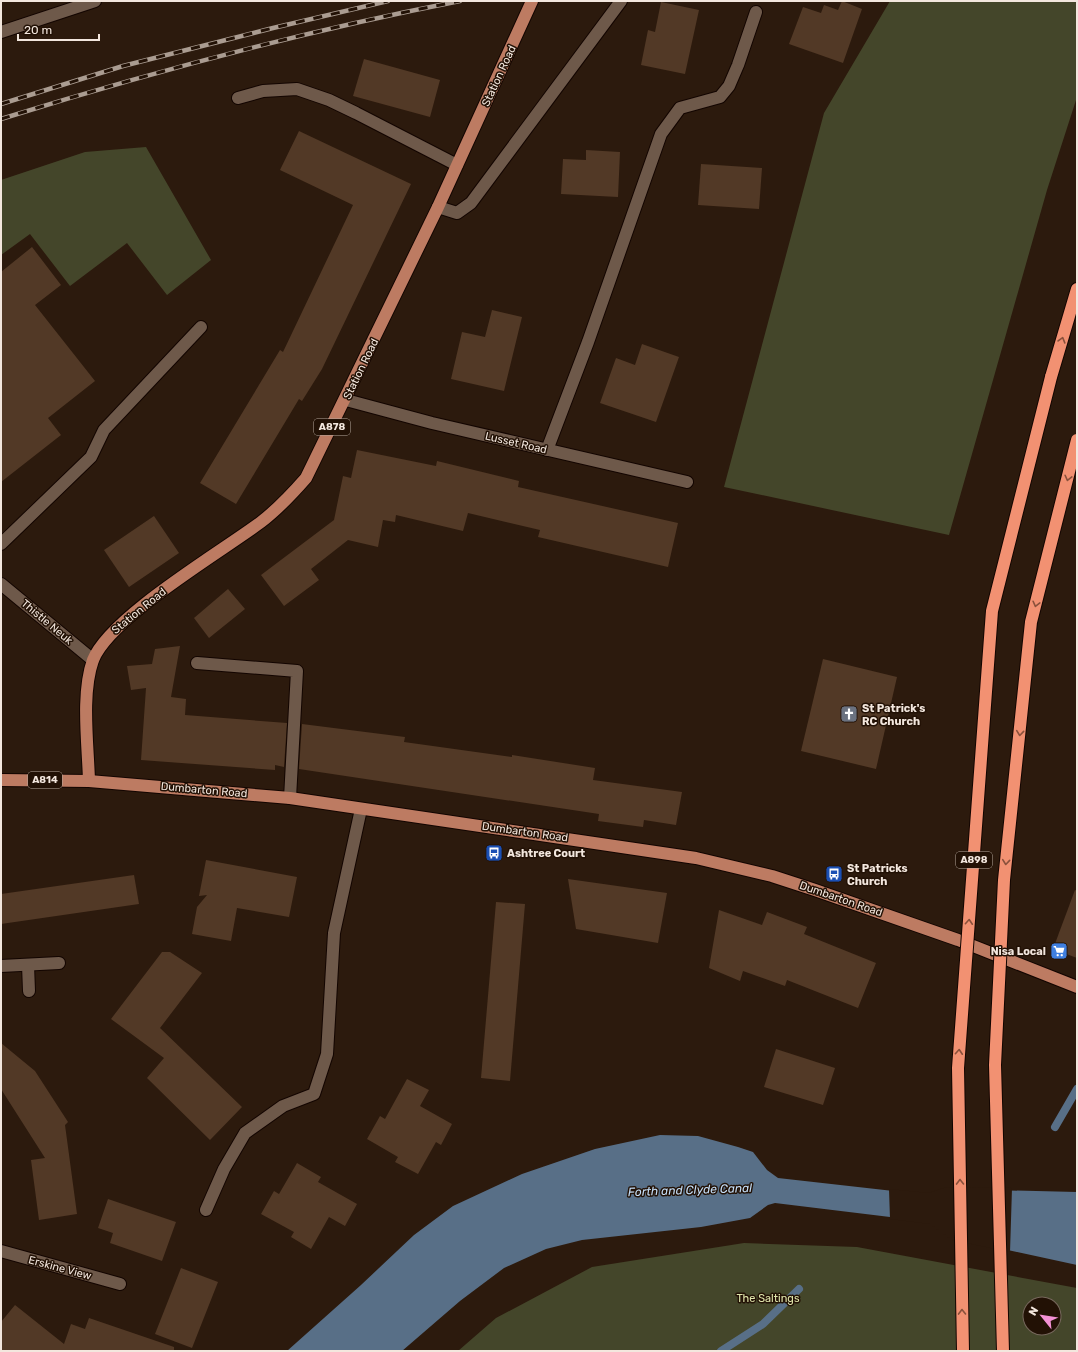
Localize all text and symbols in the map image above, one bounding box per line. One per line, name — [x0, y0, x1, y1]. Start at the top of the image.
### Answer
scale bar — [18, 16, 99, 42]
text: 20 m — [24, 23, 52, 37]
street label: Station Road — [479, 43, 519, 109]
one-way arrow — [1057, 336, 1066, 343]
street label: Station Road — [341, 337, 381, 401]
road number: A878 — [314, 419, 350, 435]
street label: Lusset Road — [484, 430, 548, 456]
one-way arrow — [1064, 475, 1072, 481]
street label: Station Road — [109, 585, 169, 637]
street label: Thistle Neuk — [19, 597, 76, 647]
one-way arrow — [1032, 600, 1041, 607]
place label: St Patrick's RC Church — [862, 702, 925, 728]
church icon: St Patrick's RC Church — [839, 704, 859, 724]
one-way arrow — [1015, 730, 1024, 736]
road number: A814 — [28, 772, 62, 788]
street label: Dumbarton Road — [160, 780, 248, 800]
street label: Dumbarton Road — [481, 820, 569, 844]
bus stop icon: Ashtree Court — [484, 843, 504, 863]
place label: Ashtree Court — [507, 847, 585, 860]
road number: A898 — [956, 852, 992, 868]
one-way arrow — [1002, 859, 1011, 865]
place label: St Patricks Church — [847, 862, 908, 888]
bus stop icon: St Patricks Church — [824, 864, 844, 884]
street label: Dumbarton Road — [798, 879, 884, 919]
one-way arrow — [964, 919, 973, 925]
supermarket icon: Nisa Local — [1049, 941, 1069, 961]
place label: Nisa Local — [991, 945, 1046, 958]
one-way arrow — [955, 1049, 964, 1055]
one-way arrow — [956, 1179, 964, 1185]
water label: Forth and Clyde Canal — [628, 1181, 753, 1199]
street label: Erskine View — [27, 1253, 93, 1283]
park label: The Saltings — [736, 1292, 800, 1305]
north arrow — [1022, 1296, 1062, 1336]
text: N — [1026, 1305, 1041, 1318]
one-way arrow — [958, 1309, 966, 1315]

